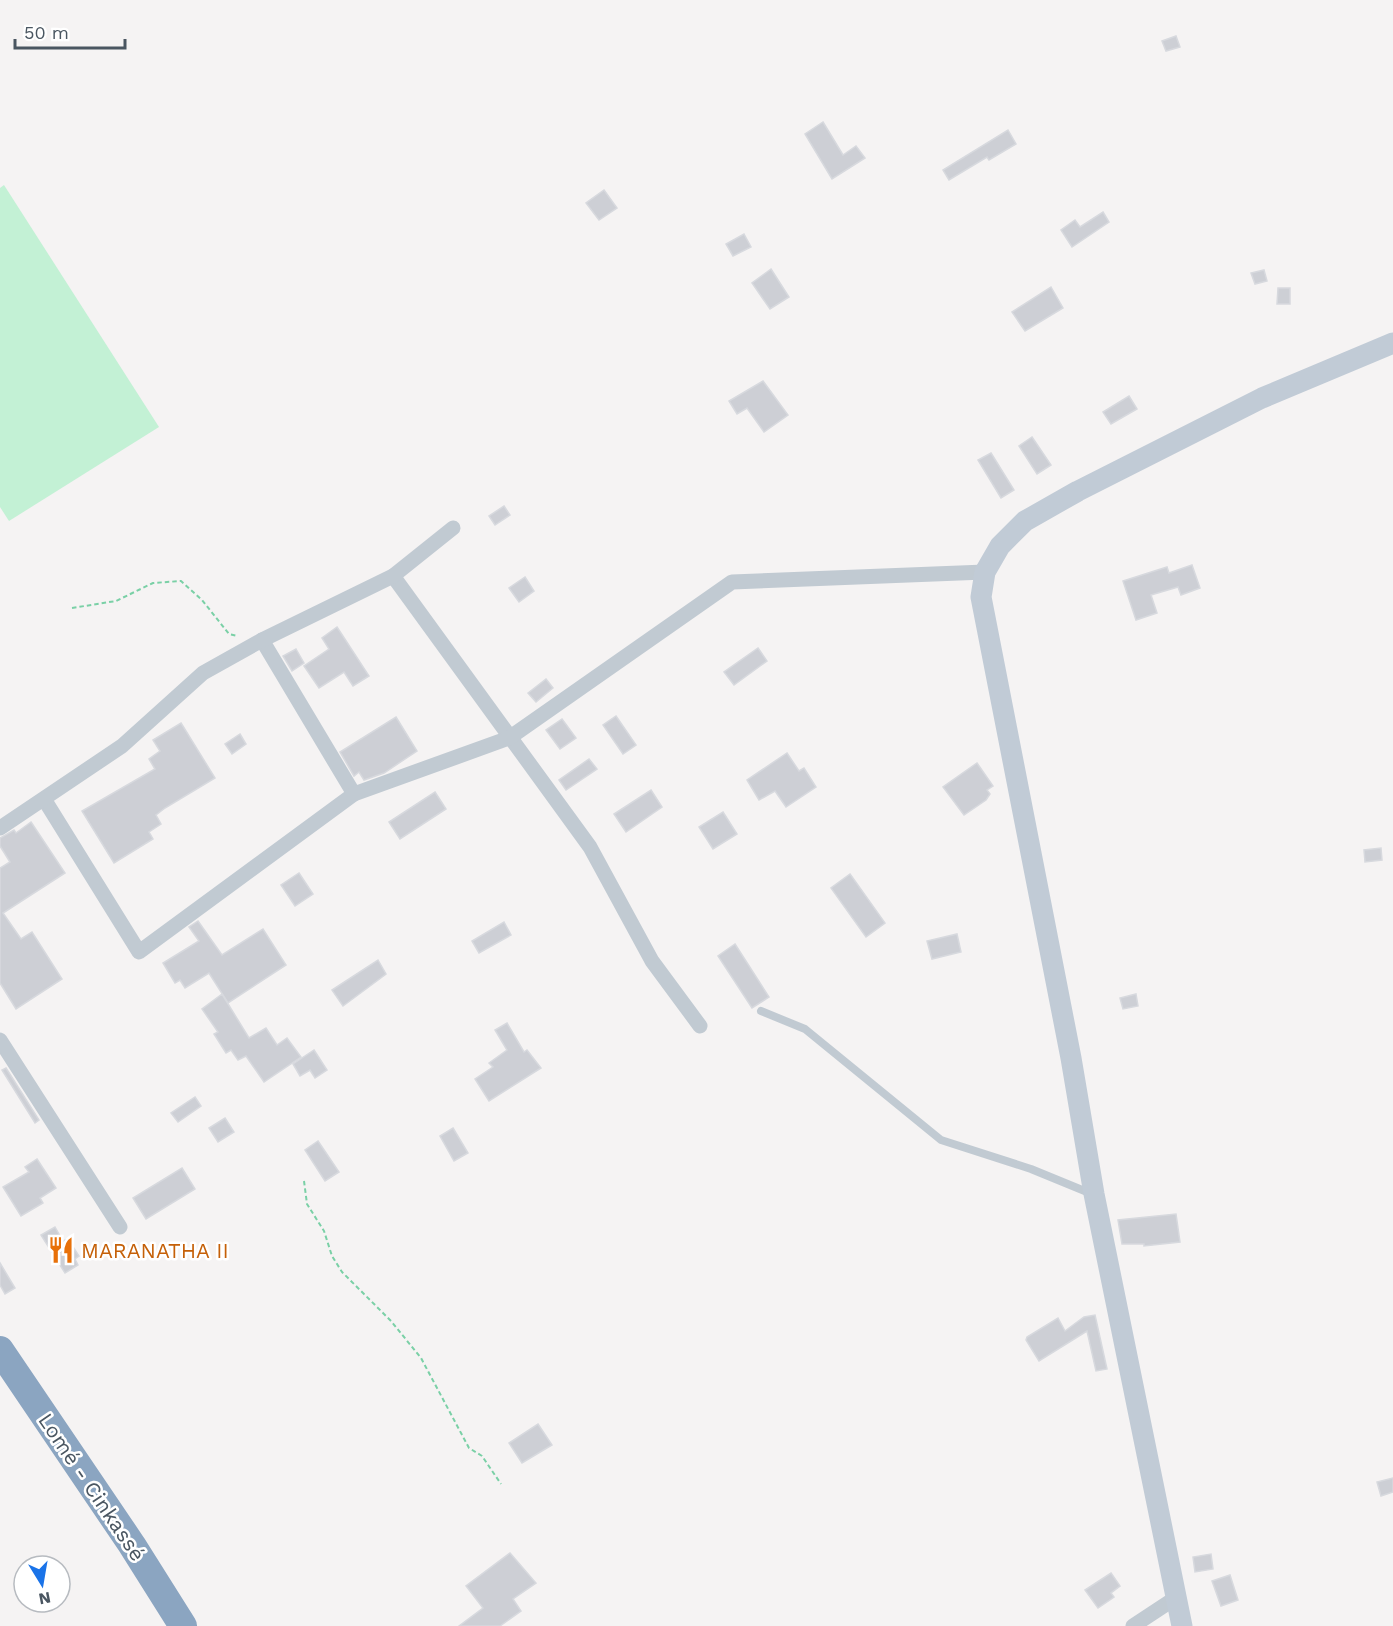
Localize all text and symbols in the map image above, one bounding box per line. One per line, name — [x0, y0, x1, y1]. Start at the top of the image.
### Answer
scale bar — [15, 12, 124, 50]
text: 50 m — [24, 22, 69, 43]
restaurant icon: MARANATHA II — [46, 1235, 76, 1265]
place label: MARANATHA II — [81, 1238, 229, 1263]
street label: Lomé - Cinkassé — [33, 1408, 151, 1566]
north arrow — [12, 1554, 72, 1614]
text: N — [37, 1588, 52, 1609]

